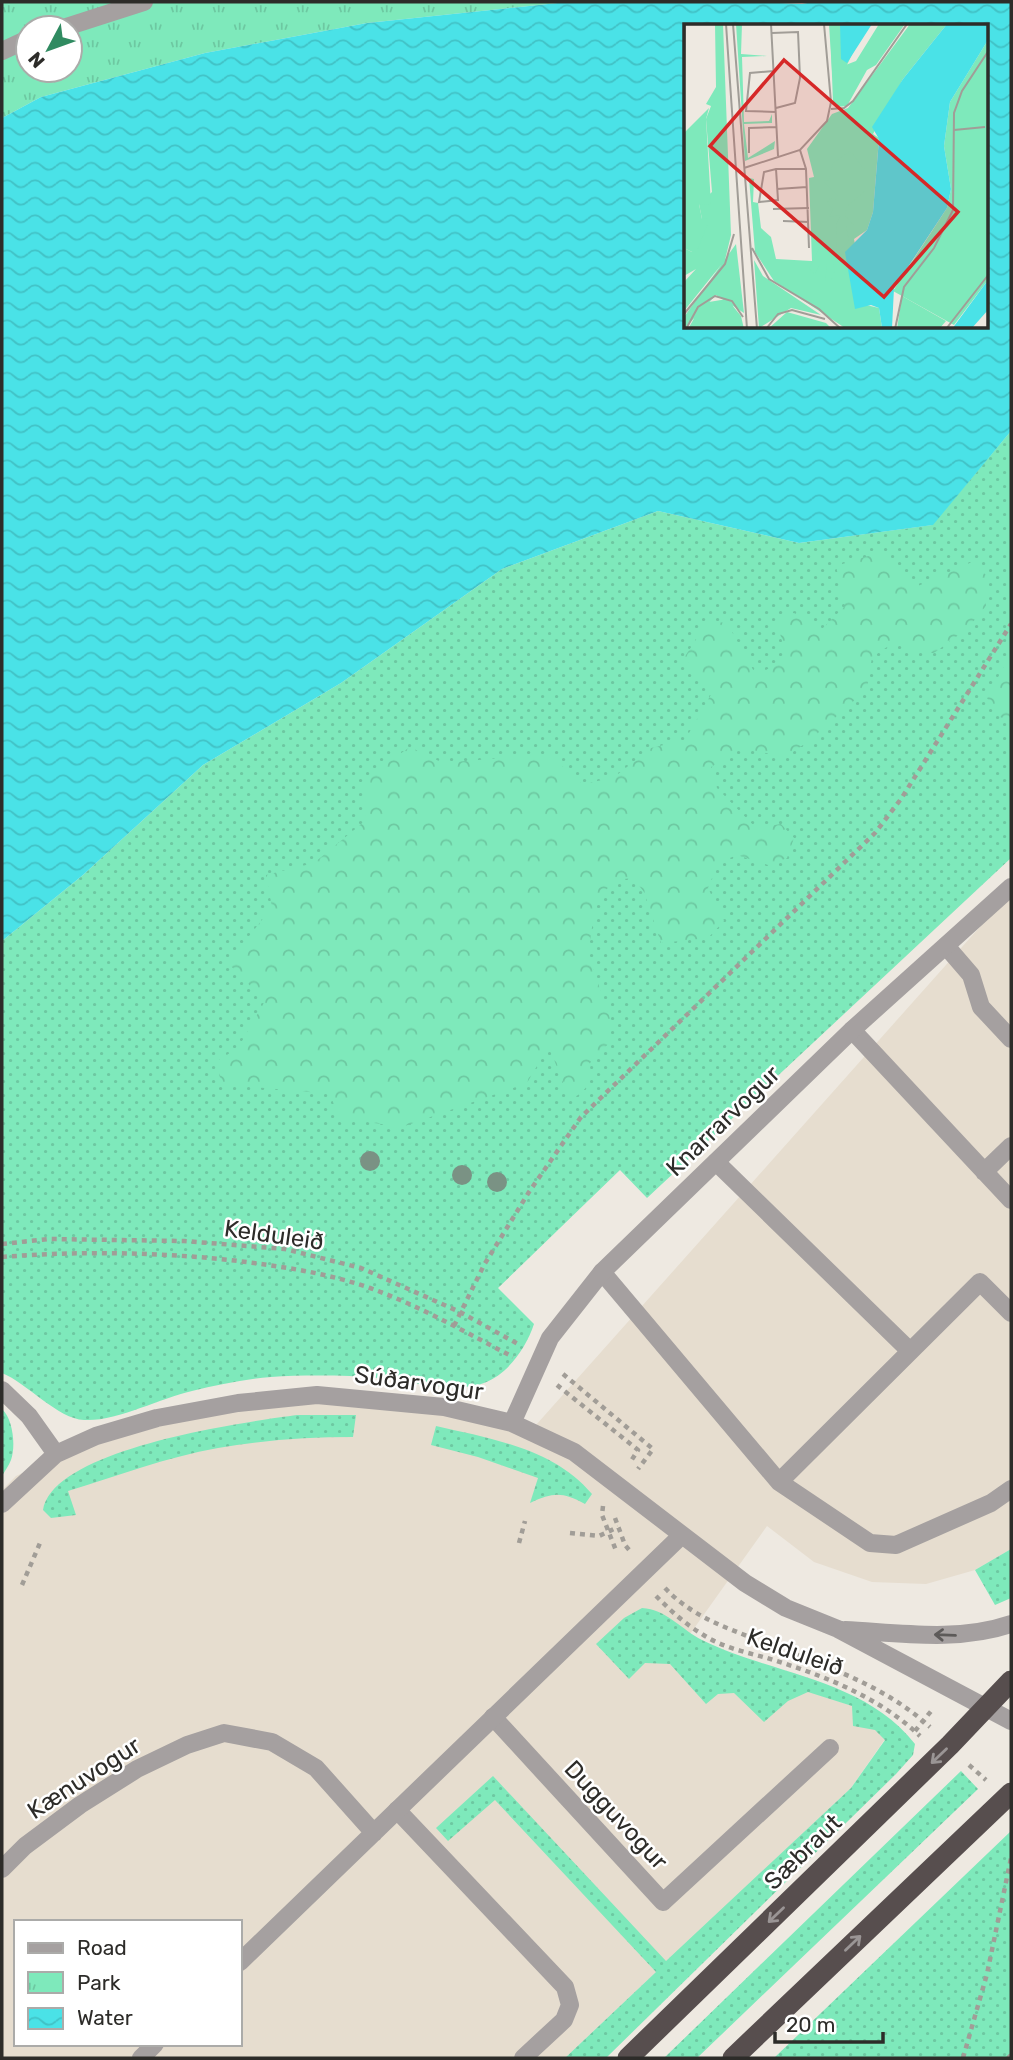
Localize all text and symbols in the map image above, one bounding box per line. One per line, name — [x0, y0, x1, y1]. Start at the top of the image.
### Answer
north arrow — [14, 14, 84, 84]
inset map — [684, 24, 988, 329]
text: N — [23, 47, 50, 73]
street label: Knarrarvogur — [660, 1060, 786, 1182]
street label: Kelduleið — [222, 1214, 326, 1256]
street label: Súðarvogur — [353, 1360, 485, 1406]
street label: Kelduleið — [743, 1622, 847, 1682]
one-way arrow — [933, 1628, 956, 1642]
street label: Kænuvogur — [22, 1731, 146, 1825]
one-way arrow — [931, 1748, 948, 1765]
street label: Dugguvogur — [558, 1755, 674, 1875]
street label: Sæbraut — [759, 1808, 847, 1896]
one-way arrow — [768, 1906, 785, 1923]
legend — [14, 1920, 242, 2046]
text: Road — [77, 1935, 127, 1960]
one-way arrow — [844, 1935, 861, 1952]
text: Park — [77, 1970, 121, 1995]
scale bar — [775, 2000, 884, 2044]
text: Water — [77, 2005, 133, 2030]
text: 20 m — [786, 2012, 835, 2037]

